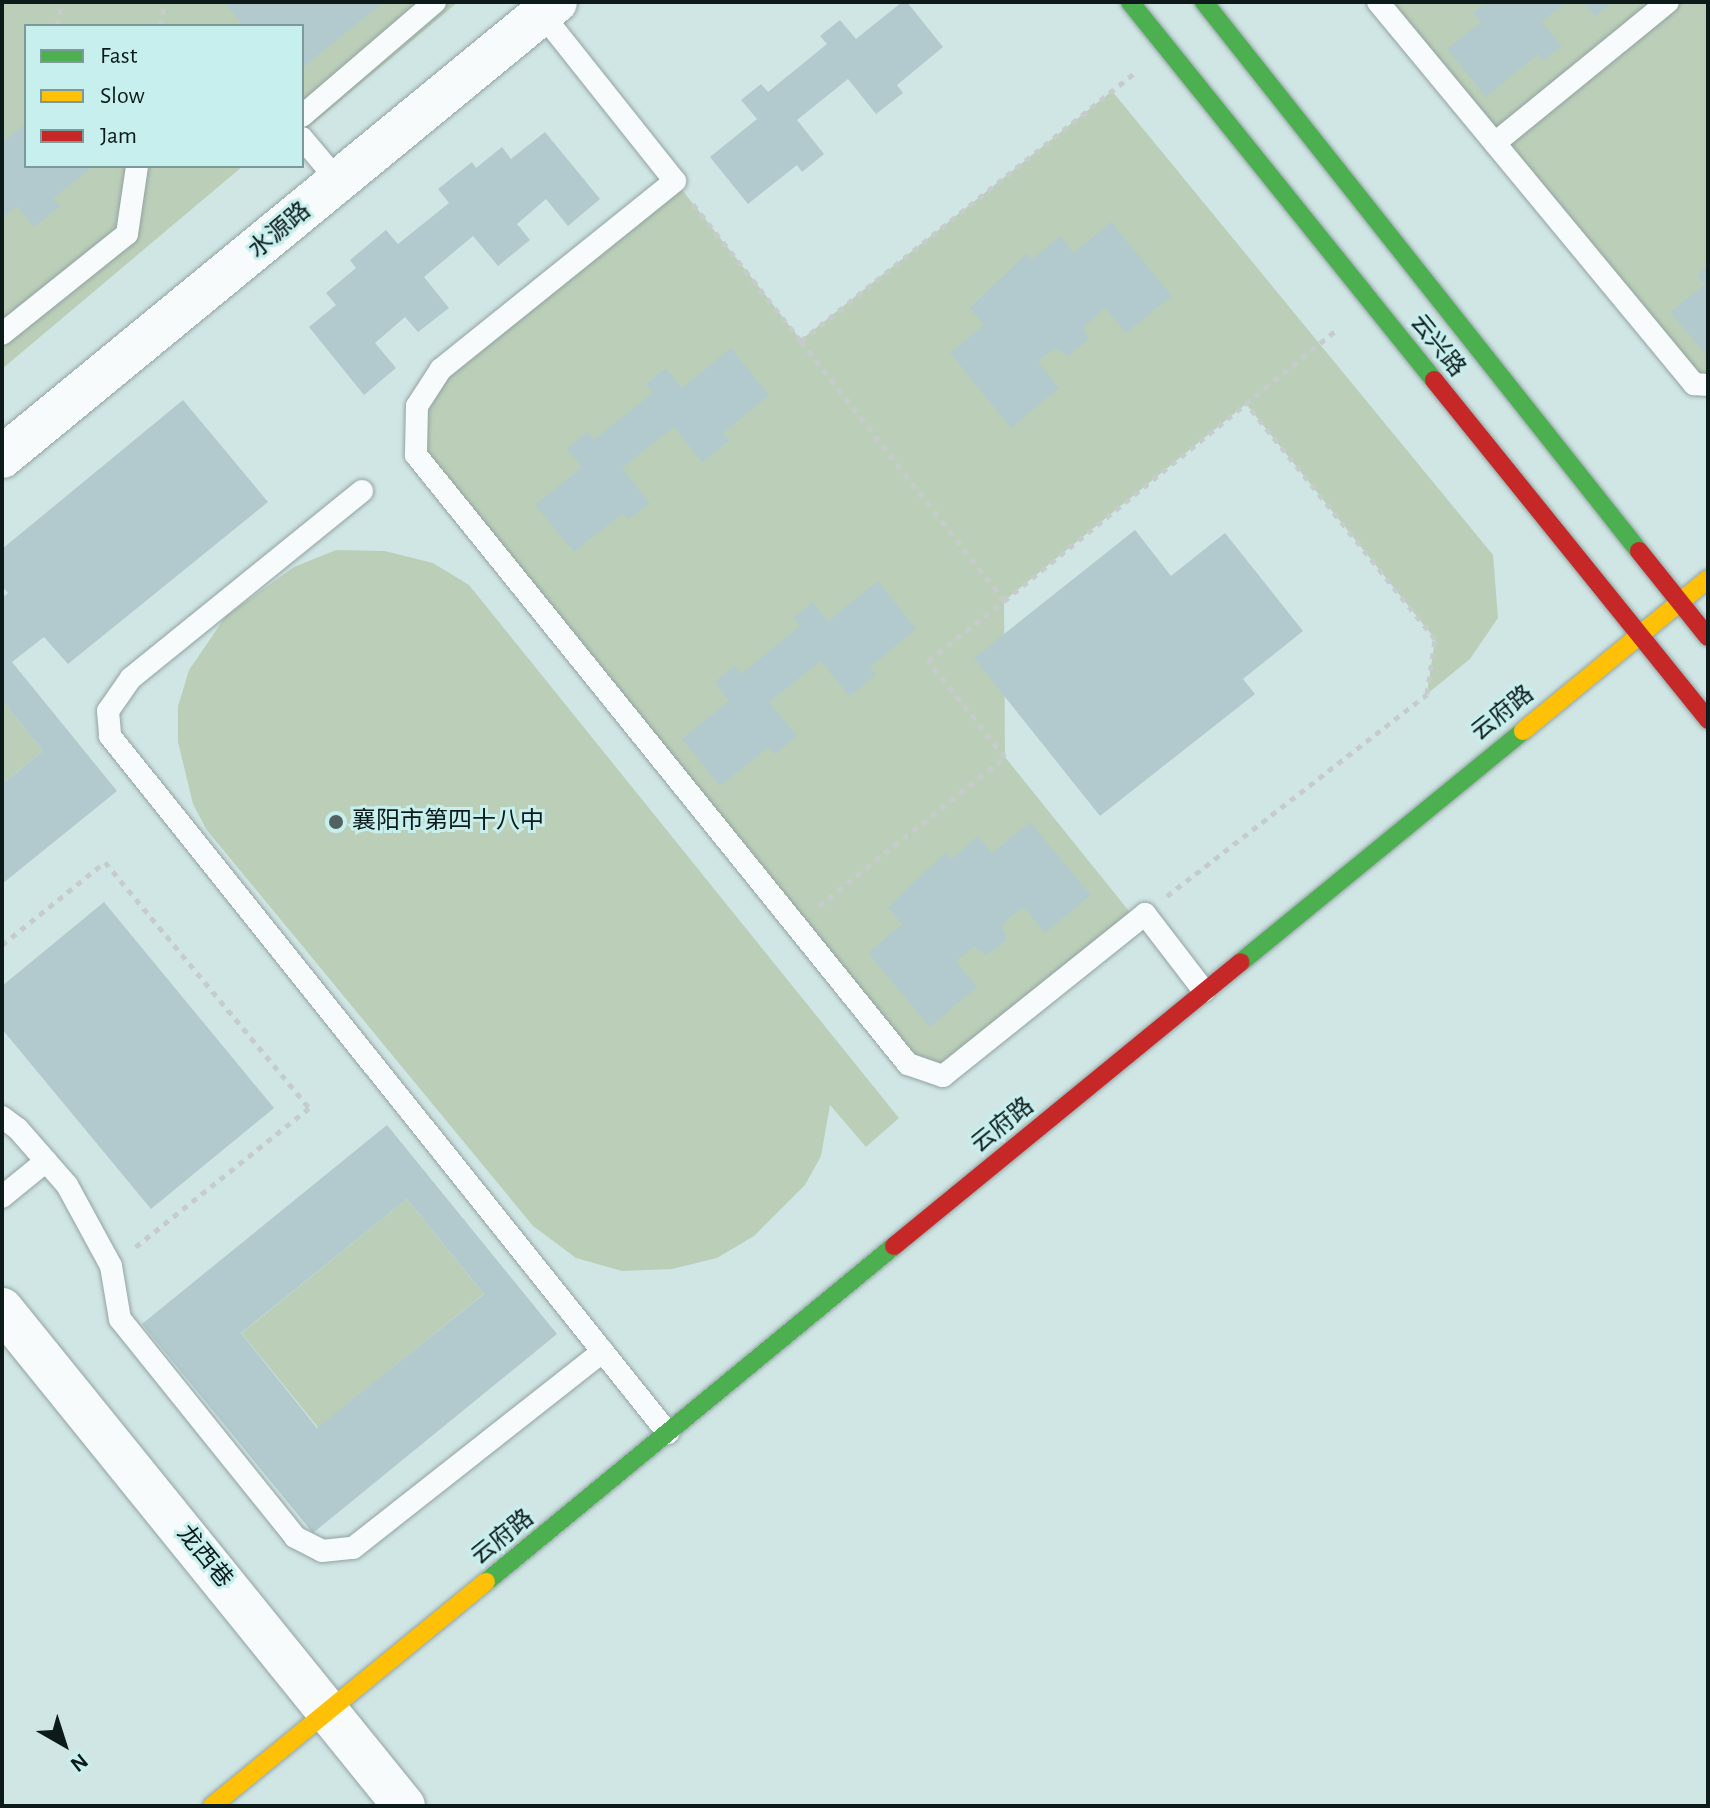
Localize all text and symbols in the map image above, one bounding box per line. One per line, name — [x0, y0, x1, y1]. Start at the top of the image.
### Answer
legend — [24, 24, 304, 168]
text: Fast — [100, 44, 137, 68]
text: Slow — [100, 84, 145, 108]
text: Jam — [100, 124, 137, 148]
street label: 水源路 — [243, 197, 317, 265]
street label: 云兴路 — [1403, 309, 1471, 383]
street label: 云府路 — [1466, 680, 1540, 748]
place label: 襄阳市第四十八中 — [352, 808, 544, 836]
marker: 襄阳市第四十八中 — [327, 813, 345, 831]
street label: 云府路 — [966, 1092, 1040, 1160]
street label: 云府路 — [466, 1504, 540, 1572]
street label: 龙西巷 — [170, 1520, 238, 1594]
north arrow — [24, 1704, 104, 1784]
text: N — [66, 1749, 92, 1776]

